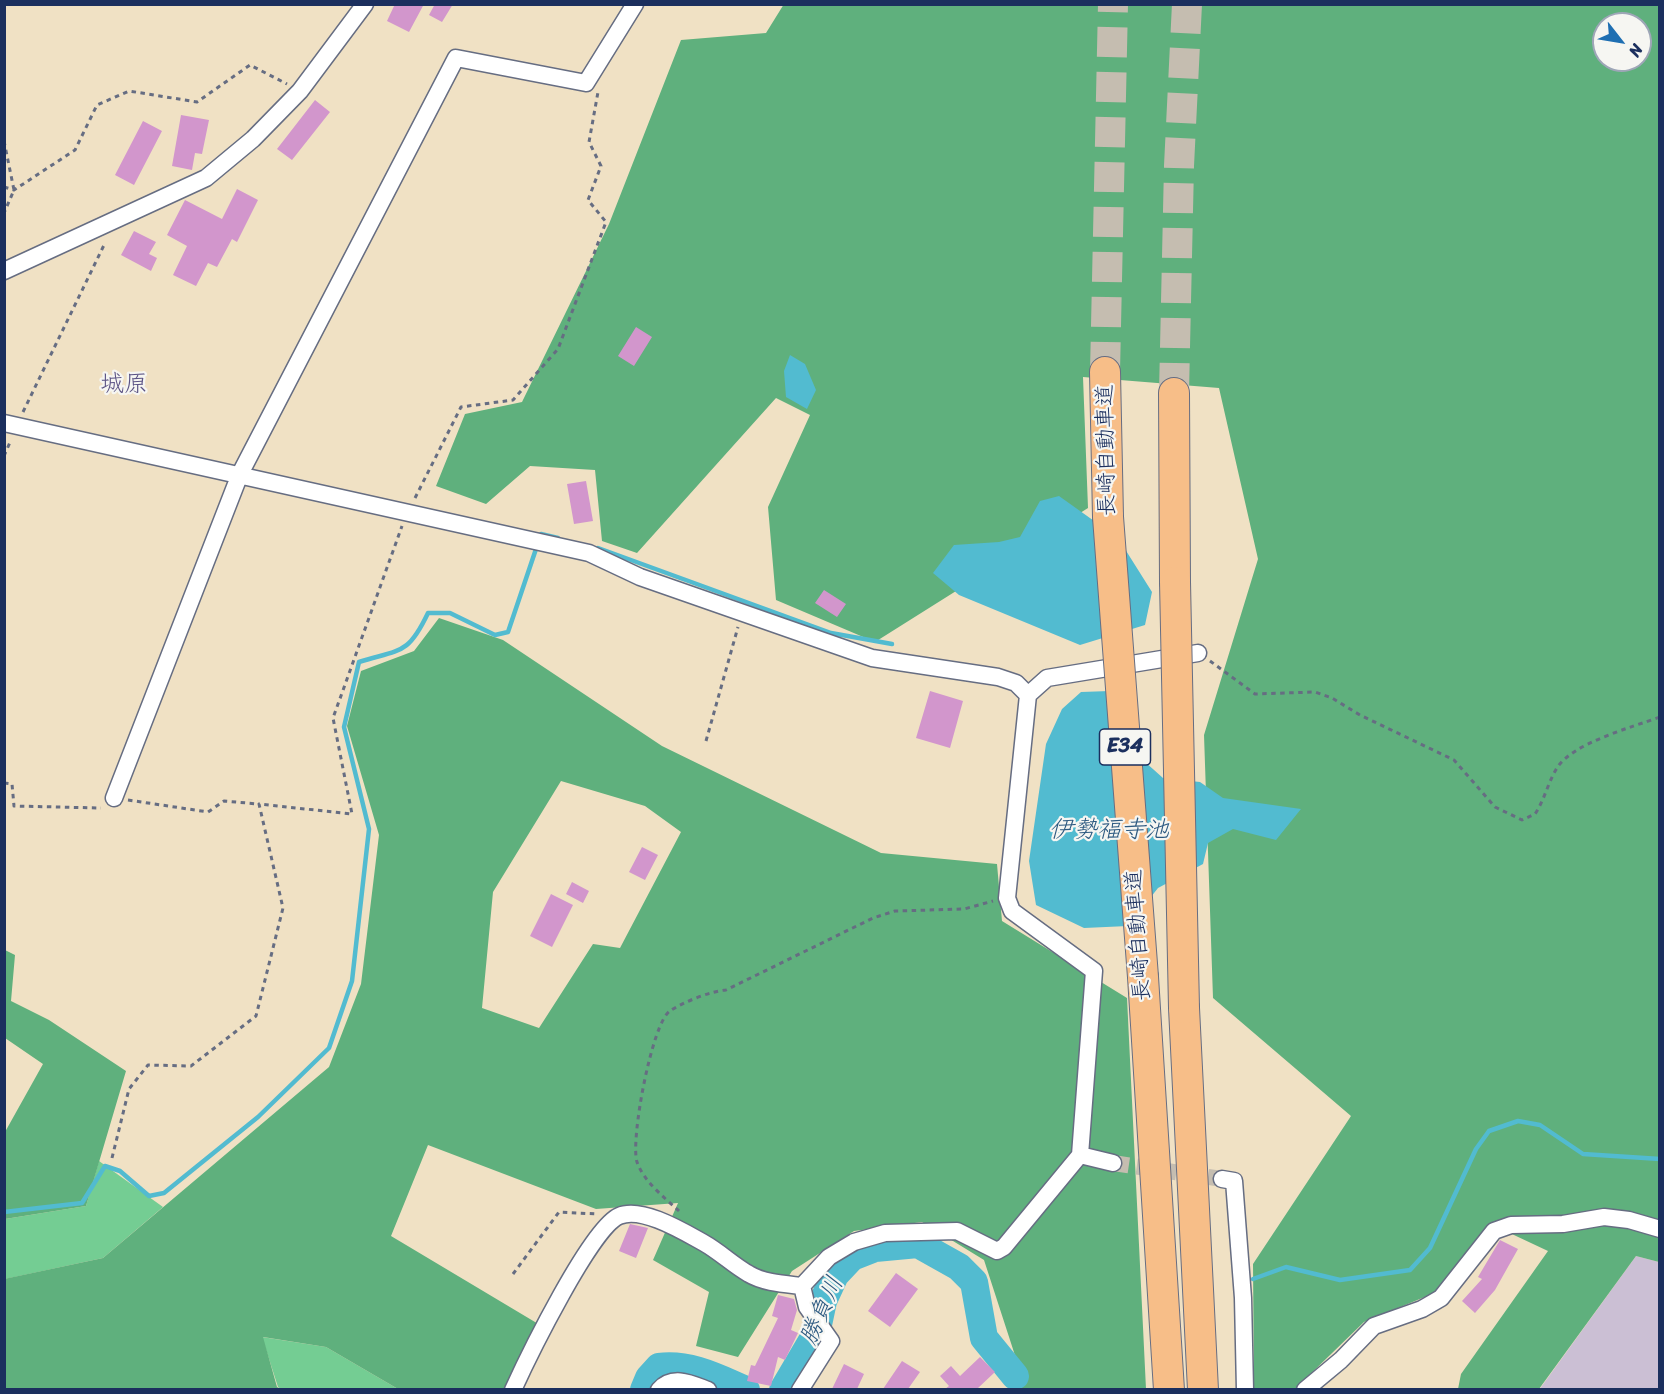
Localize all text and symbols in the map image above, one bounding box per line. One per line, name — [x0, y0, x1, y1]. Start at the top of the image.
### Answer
north arrow — [1592, 12, 1652, 72]
text: N — [1621, 38, 1651, 63]
district label: 城原 — [100, 371, 148, 399]
street label: 長崎自動車道 — [1093, 384, 1121, 516]
road number: E34 — [1100, 729, 1150, 765]
water label: 伊勢福寺池 — [1049, 817, 1169, 845]
street label: 長崎自動車道 — [1121, 868, 1157, 1002]
water label: 勝負川 — [795, 1272, 851, 1350]

